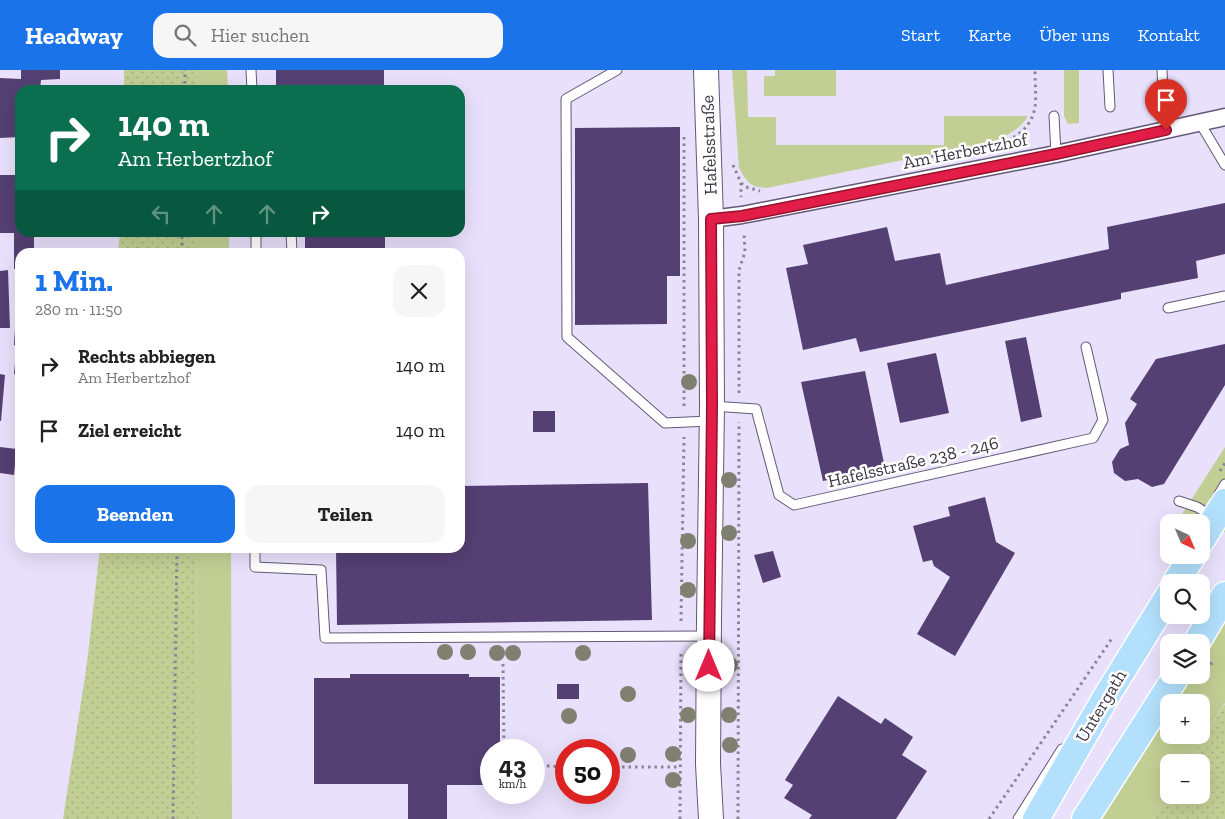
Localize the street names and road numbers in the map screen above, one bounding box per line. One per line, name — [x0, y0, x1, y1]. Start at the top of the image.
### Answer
street label: Hafelsstraße — [696, 95, 722, 195]
street label: Am Herbertzhof — [901, 128, 1030, 174]
street label: Hafelsstraße 238 - 246 — [825, 432, 1001, 492]
street label: Untergath — [1071, 666, 1131, 746]

